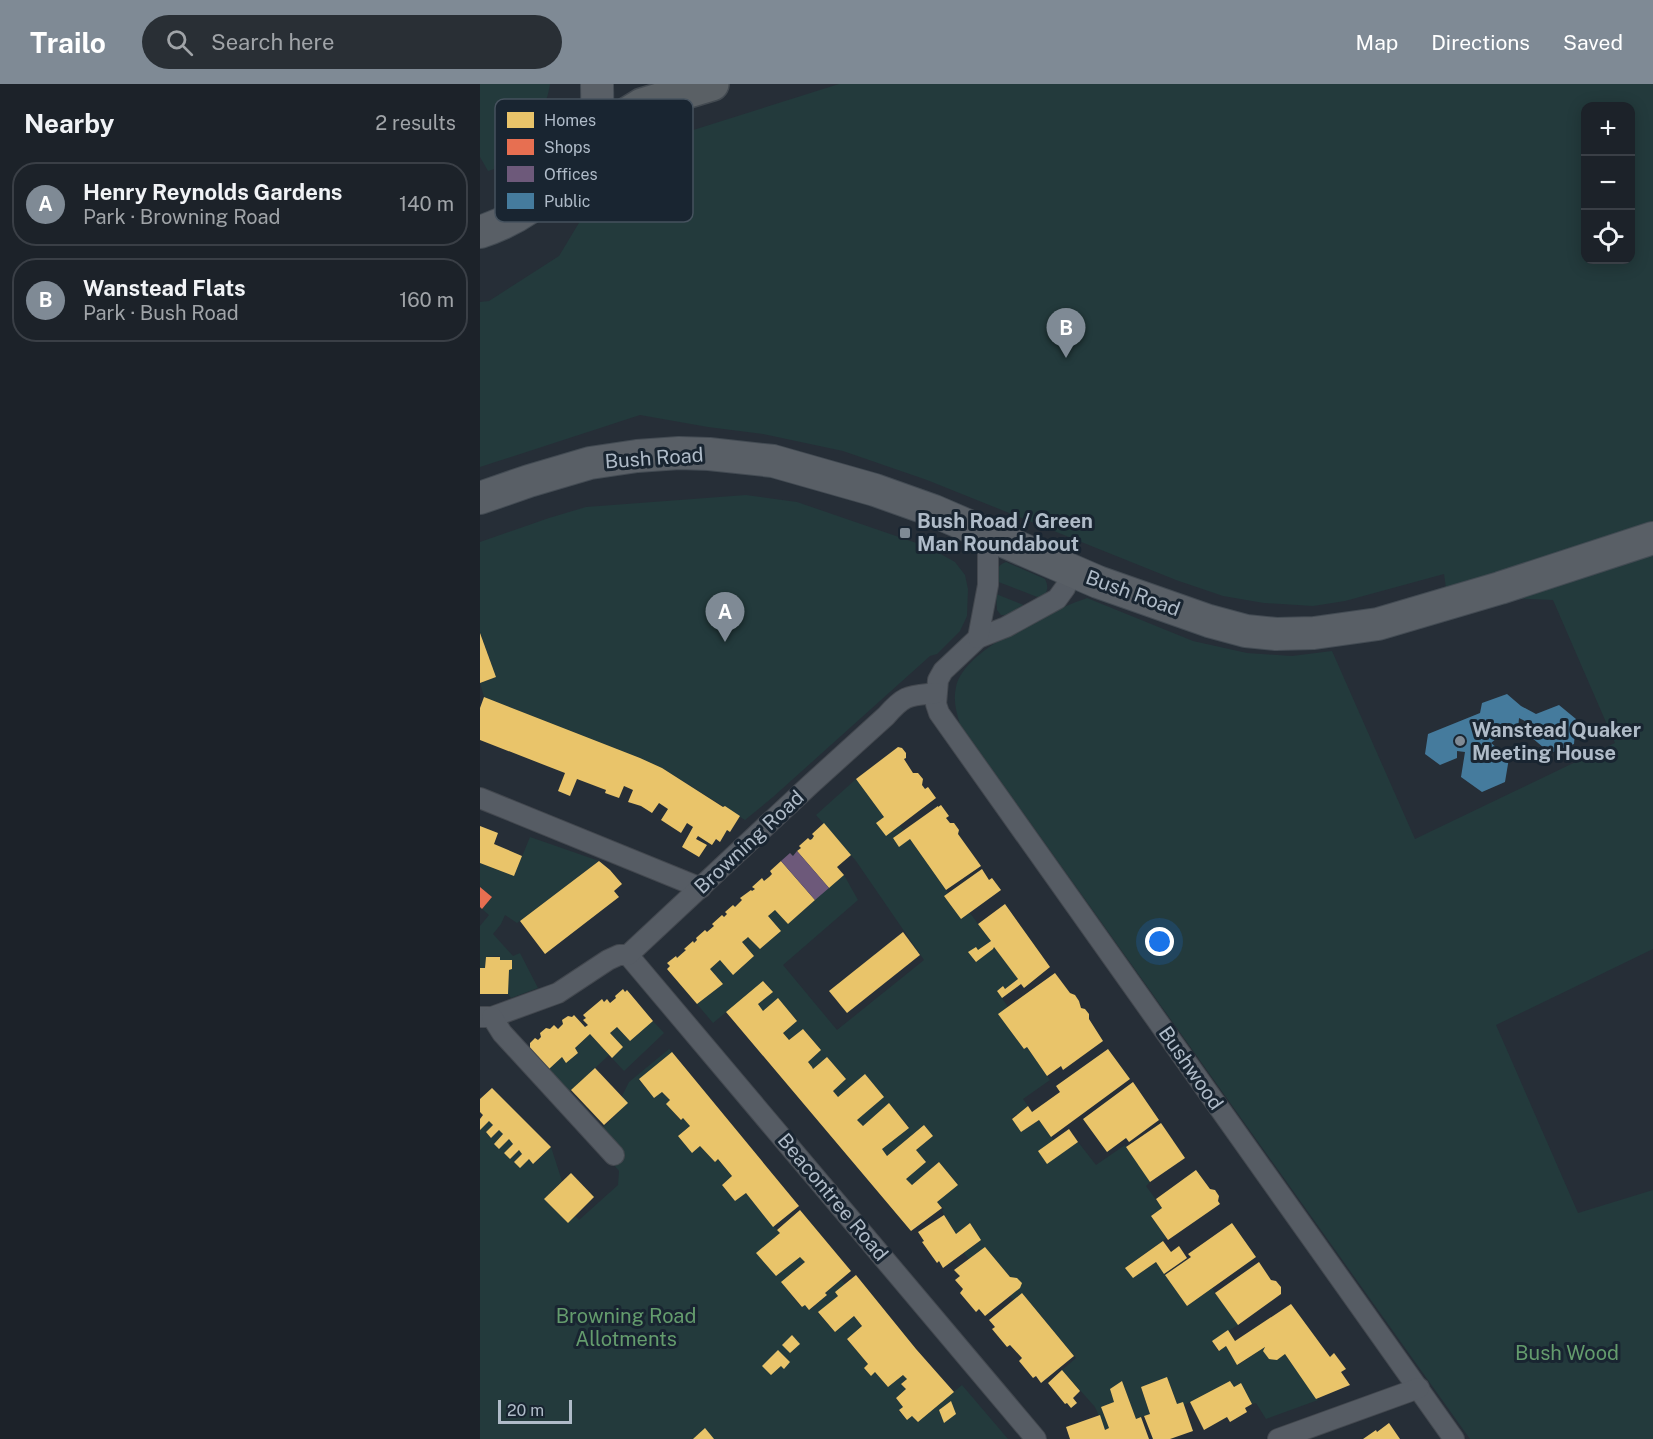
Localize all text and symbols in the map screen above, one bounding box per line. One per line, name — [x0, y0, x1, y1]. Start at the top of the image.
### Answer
search box — [142, 15, 562, 69]
text: Trailo — [30, 26, 106, 59]
icon: search — [163, 26, 196, 59]
text: Search here — [211, 29, 334, 55]
text: Map — [1356, 30, 1398, 55]
text: Directions — [1431, 30, 1530, 55]
text: Saved — [1563, 30, 1623, 55]
legend — [495, 99, 693, 222]
map controls — [1581, 102, 1635, 264]
button: + — [1581, 102, 1635, 156]
text: Nearby — [24, 108, 114, 139]
text: 2 results — [375, 111, 456, 135]
text: Homes — [544, 111, 596, 130]
text: Shops — [544, 138, 591, 157]
button: − — [1581, 156, 1635, 210]
text: Offices — [544, 165, 598, 184]
text: Henry Reynolds Gardens — [83, 179, 342, 205]
text: A — [38, 192, 53, 216]
text: 140 m — [399, 192, 454, 216]
text: Public — [544, 192, 591, 211]
text: Park · Browning Road — [83, 205, 281, 229]
button: locate — [1581, 210, 1635, 264]
text: Wanstead Flats — [83, 275, 246, 301]
text: B — [39, 288, 52, 312]
text: 160 m — [399, 288, 454, 312]
text: Park · Bush Road — [83, 301, 239, 325]
pin: B — [1046, 308, 1086, 358]
street label: Bush Road — [604, 443, 704, 473]
place label: Bush Road / Green Man Roundabout — [917, 509, 1093, 556]
marker: Bush Road / Green Man Roundabout — [898, 526, 912, 540]
street label: Bush Road — [1082, 565, 1184, 621]
pin: A — [706, 592, 744, 642]
place label: Wanstead Quaker Meeting House — [1472, 718, 1641, 765]
marker: Wanstead Quaker Meeting House — [1453, 734, 1467, 748]
street label: Browning Road — [689, 785, 809, 899]
your location — [1145, 927, 1174, 956]
street label: Bushwood — [1154, 1022, 1228, 1114]
street label: Beacontree Road — [773, 1128, 893, 1266]
park label: Browning Road Allotments — [556, 1304, 696, 1351]
park label: Bush Wood — [1515, 1341, 1619, 1365]
scale bar — [498, 1397, 572, 1424]
text: 20 m — [507, 1401, 544, 1420]

